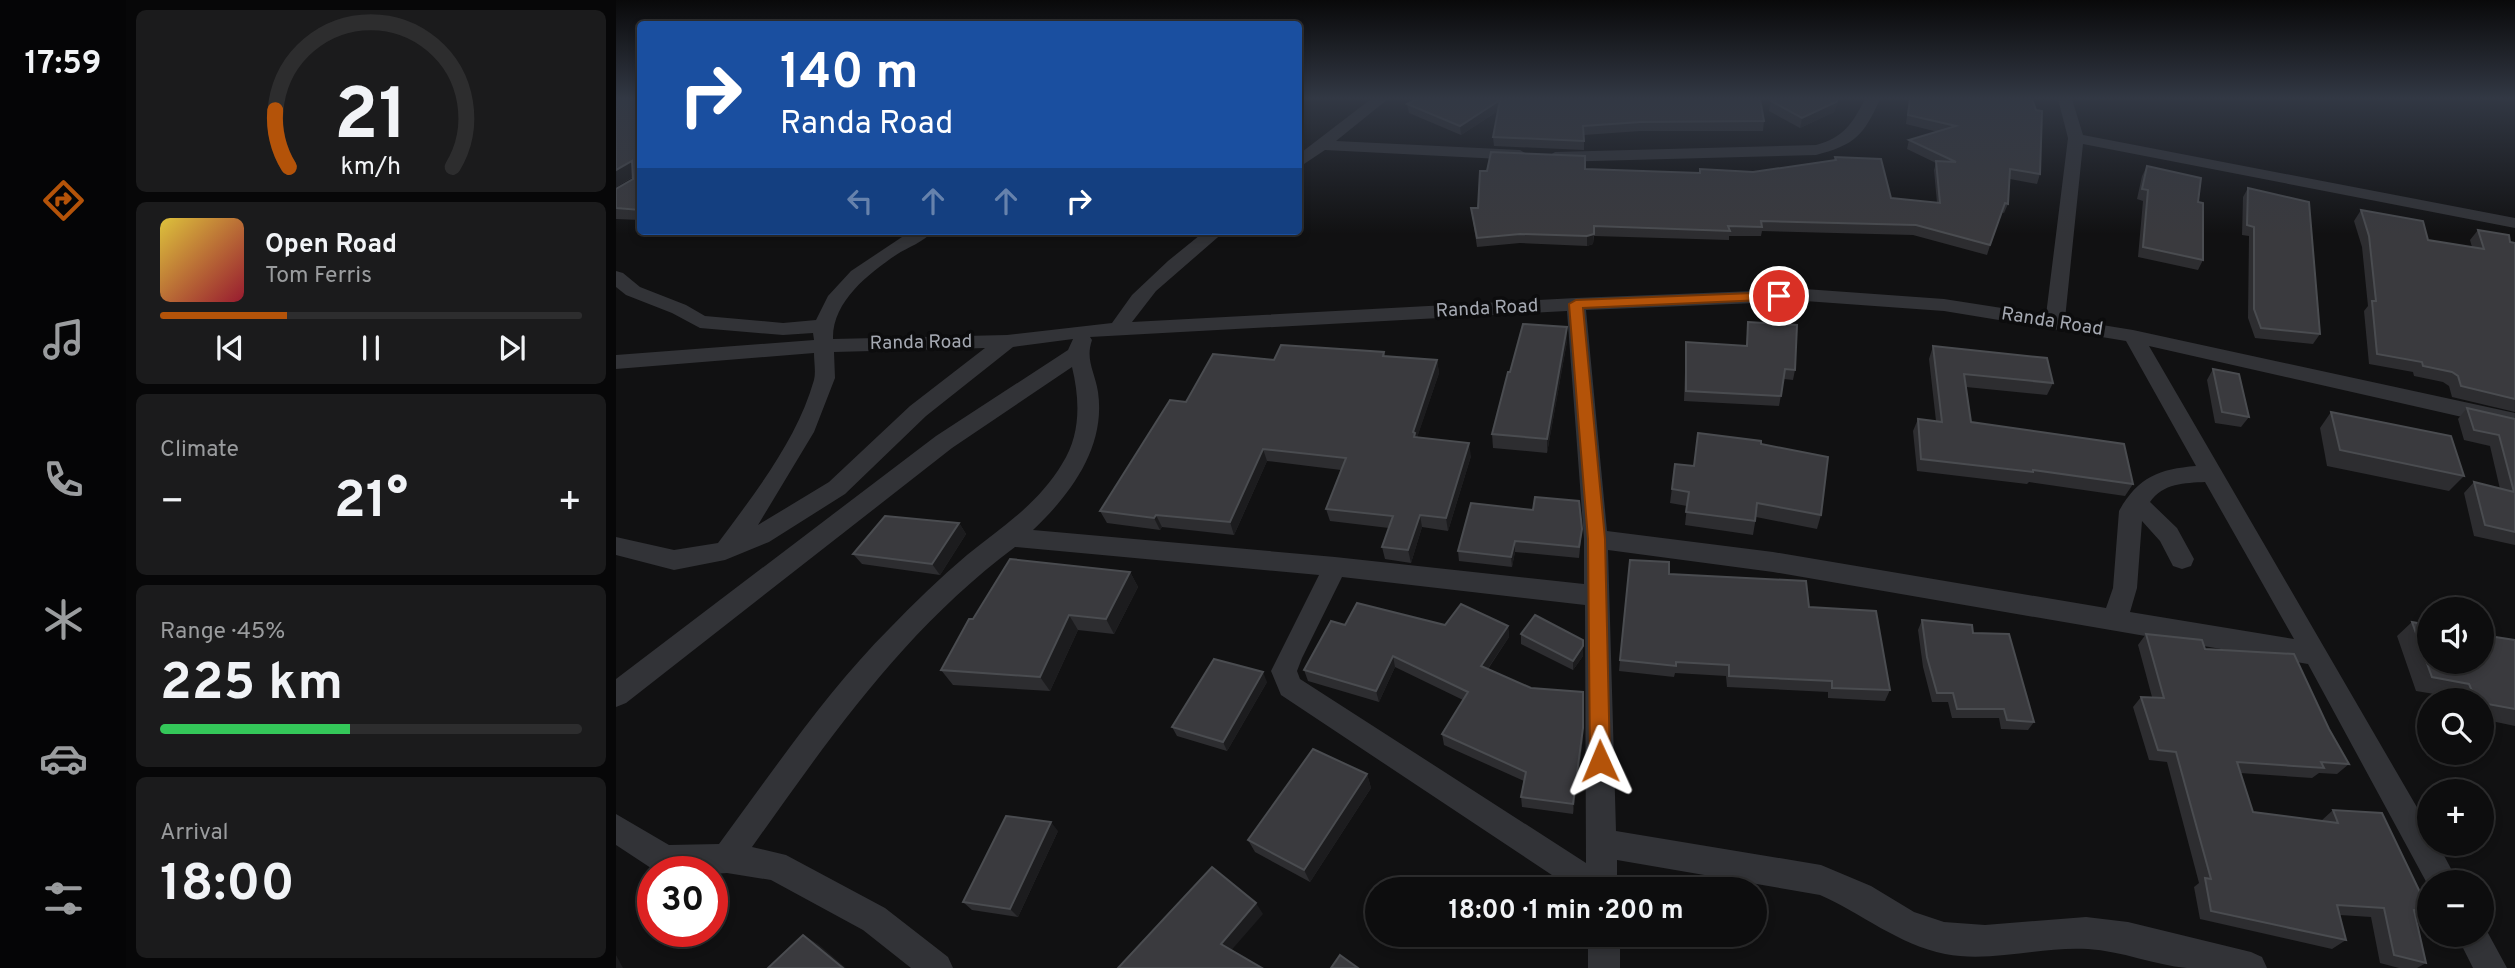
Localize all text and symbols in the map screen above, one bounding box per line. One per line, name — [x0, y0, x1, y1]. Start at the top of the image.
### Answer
text: 140 m — [780, 44, 919, 106]
text: 17:59 — [25, 45, 101, 85]
icon: right — [665, 49, 756, 140]
text: 21 — [334, 73, 408, 165]
text: Randa Road — [780, 105, 953, 145]
text: km/h — [341, 152, 401, 184]
icon: directions — [39, 176, 88, 225]
icon: left — [841, 182, 879, 220]
icon: ahead — [914, 182, 952, 220]
icon: ahead — [987, 182, 1025, 220]
icon: right — [1060, 182, 1098, 220]
text: Open Road — [265, 229, 397, 262]
text: Tom Ferris — [265, 262, 372, 291]
pin — [1749, 266, 1809, 326]
icon: arrive — [1760, 277, 1798, 315]
street label: Randa Road — [1435, 294, 1539, 324]
street label: Randa Road — [1999, 302, 2105, 342]
icon: music — [39, 315, 88, 364]
icon: previous — [211, 329, 249, 367]
icon: pause — [352, 329, 390, 367]
icon: next — [493, 329, 531, 367]
street label: Randa Road — [869, 330, 973, 356]
text: Climate — [160, 436, 239, 465]
icon: phone — [39, 455, 88, 504]
text: 21° — [334, 470, 408, 536]
text: − — [160, 479, 185, 528]
text: + — [557, 479, 582, 528]
icon: climate — [39, 595, 88, 644]
map controls — [2417, 597, 2494, 947]
button: sound — [2417, 597, 2494, 674]
text: Range · 45% — [160, 618, 285, 647]
text: 225 km — [160, 652, 343, 718]
button: search — [2417, 688, 2494, 765]
position arrow — [1563, 724, 1637, 798]
icon: car — [39, 734, 88, 783]
button: + — [2417, 779, 2494, 856]
text: Arrival — [160, 819, 229, 848]
text: 18:00 — [160, 853, 295, 919]
speed limit sign: 30 — [637, 856, 728, 947]
button: − — [2417, 870, 2494, 947]
icon: filters — [39, 874, 88, 923]
text: 18:00 · 1 min · 200 m — [1448, 895, 1684, 928]

